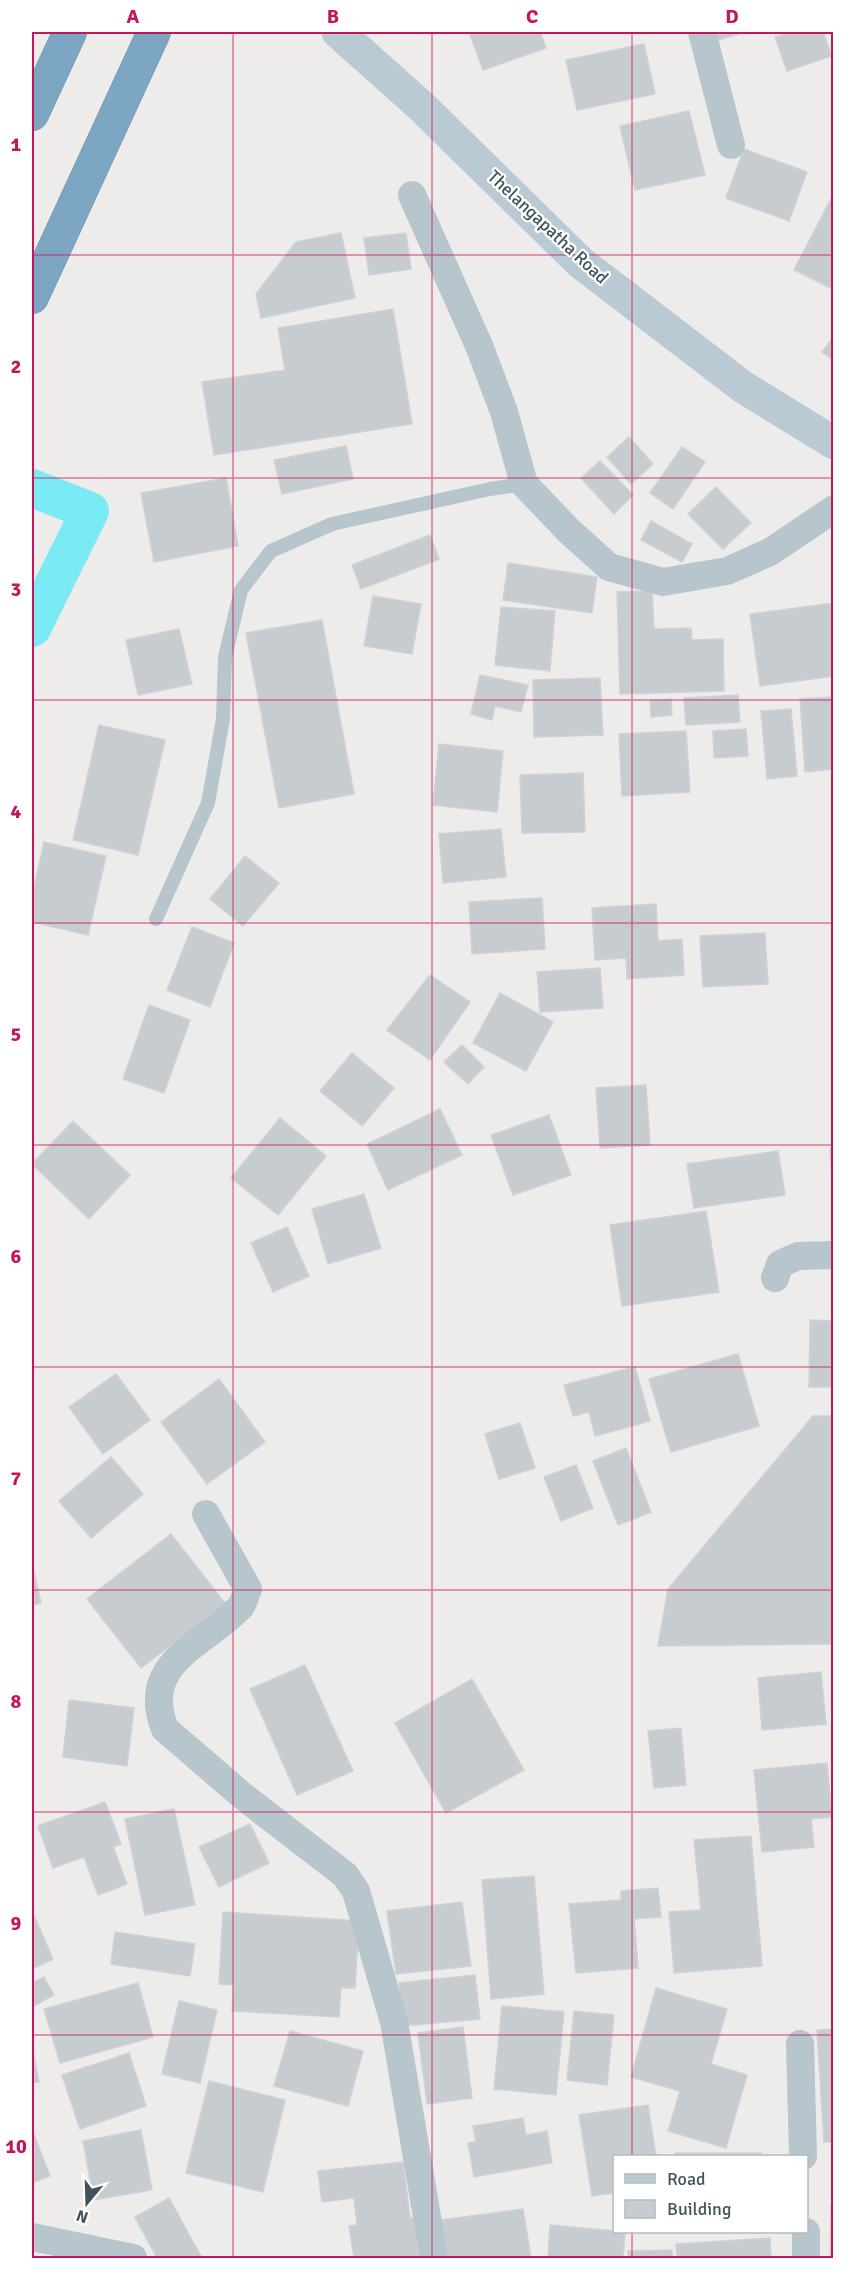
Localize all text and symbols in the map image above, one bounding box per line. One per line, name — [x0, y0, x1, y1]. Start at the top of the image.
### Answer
text: A — [127, 4, 140, 29]
text: B — [327, 4, 339, 29]
text: C — [526, 4, 538, 29]
text: D — [725, 4, 739, 29]
text: 1 — [11, 132, 22, 157]
street label: Thelangapatha Road — [483, 166, 613, 288]
text: 2 — [11, 354, 21, 379]
text: 3 — [11, 577, 21, 602]
text: 4 — [11, 799, 22, 824]
text: 5 — [11, 1022, 21, 1047]
text: 6 — [11, 1244, 22, 1269]
text: 7 — [11, 1466, 22, 1491]
text: 8 — [11, 1689, 22, 1714]
text: 9 — [11, 1911, 22, 1936]
text: 10 — [5, 2134, 27, 2159]
legend — [613, 2155, 808, 2233]
text: Road — [667, 2168, 706, 2190]
north arrow — [57, 2173, 117, 2233]
text: Building — [667, 2198, 731, 2220]
text: N — [74, 2205, 91, 2228]

